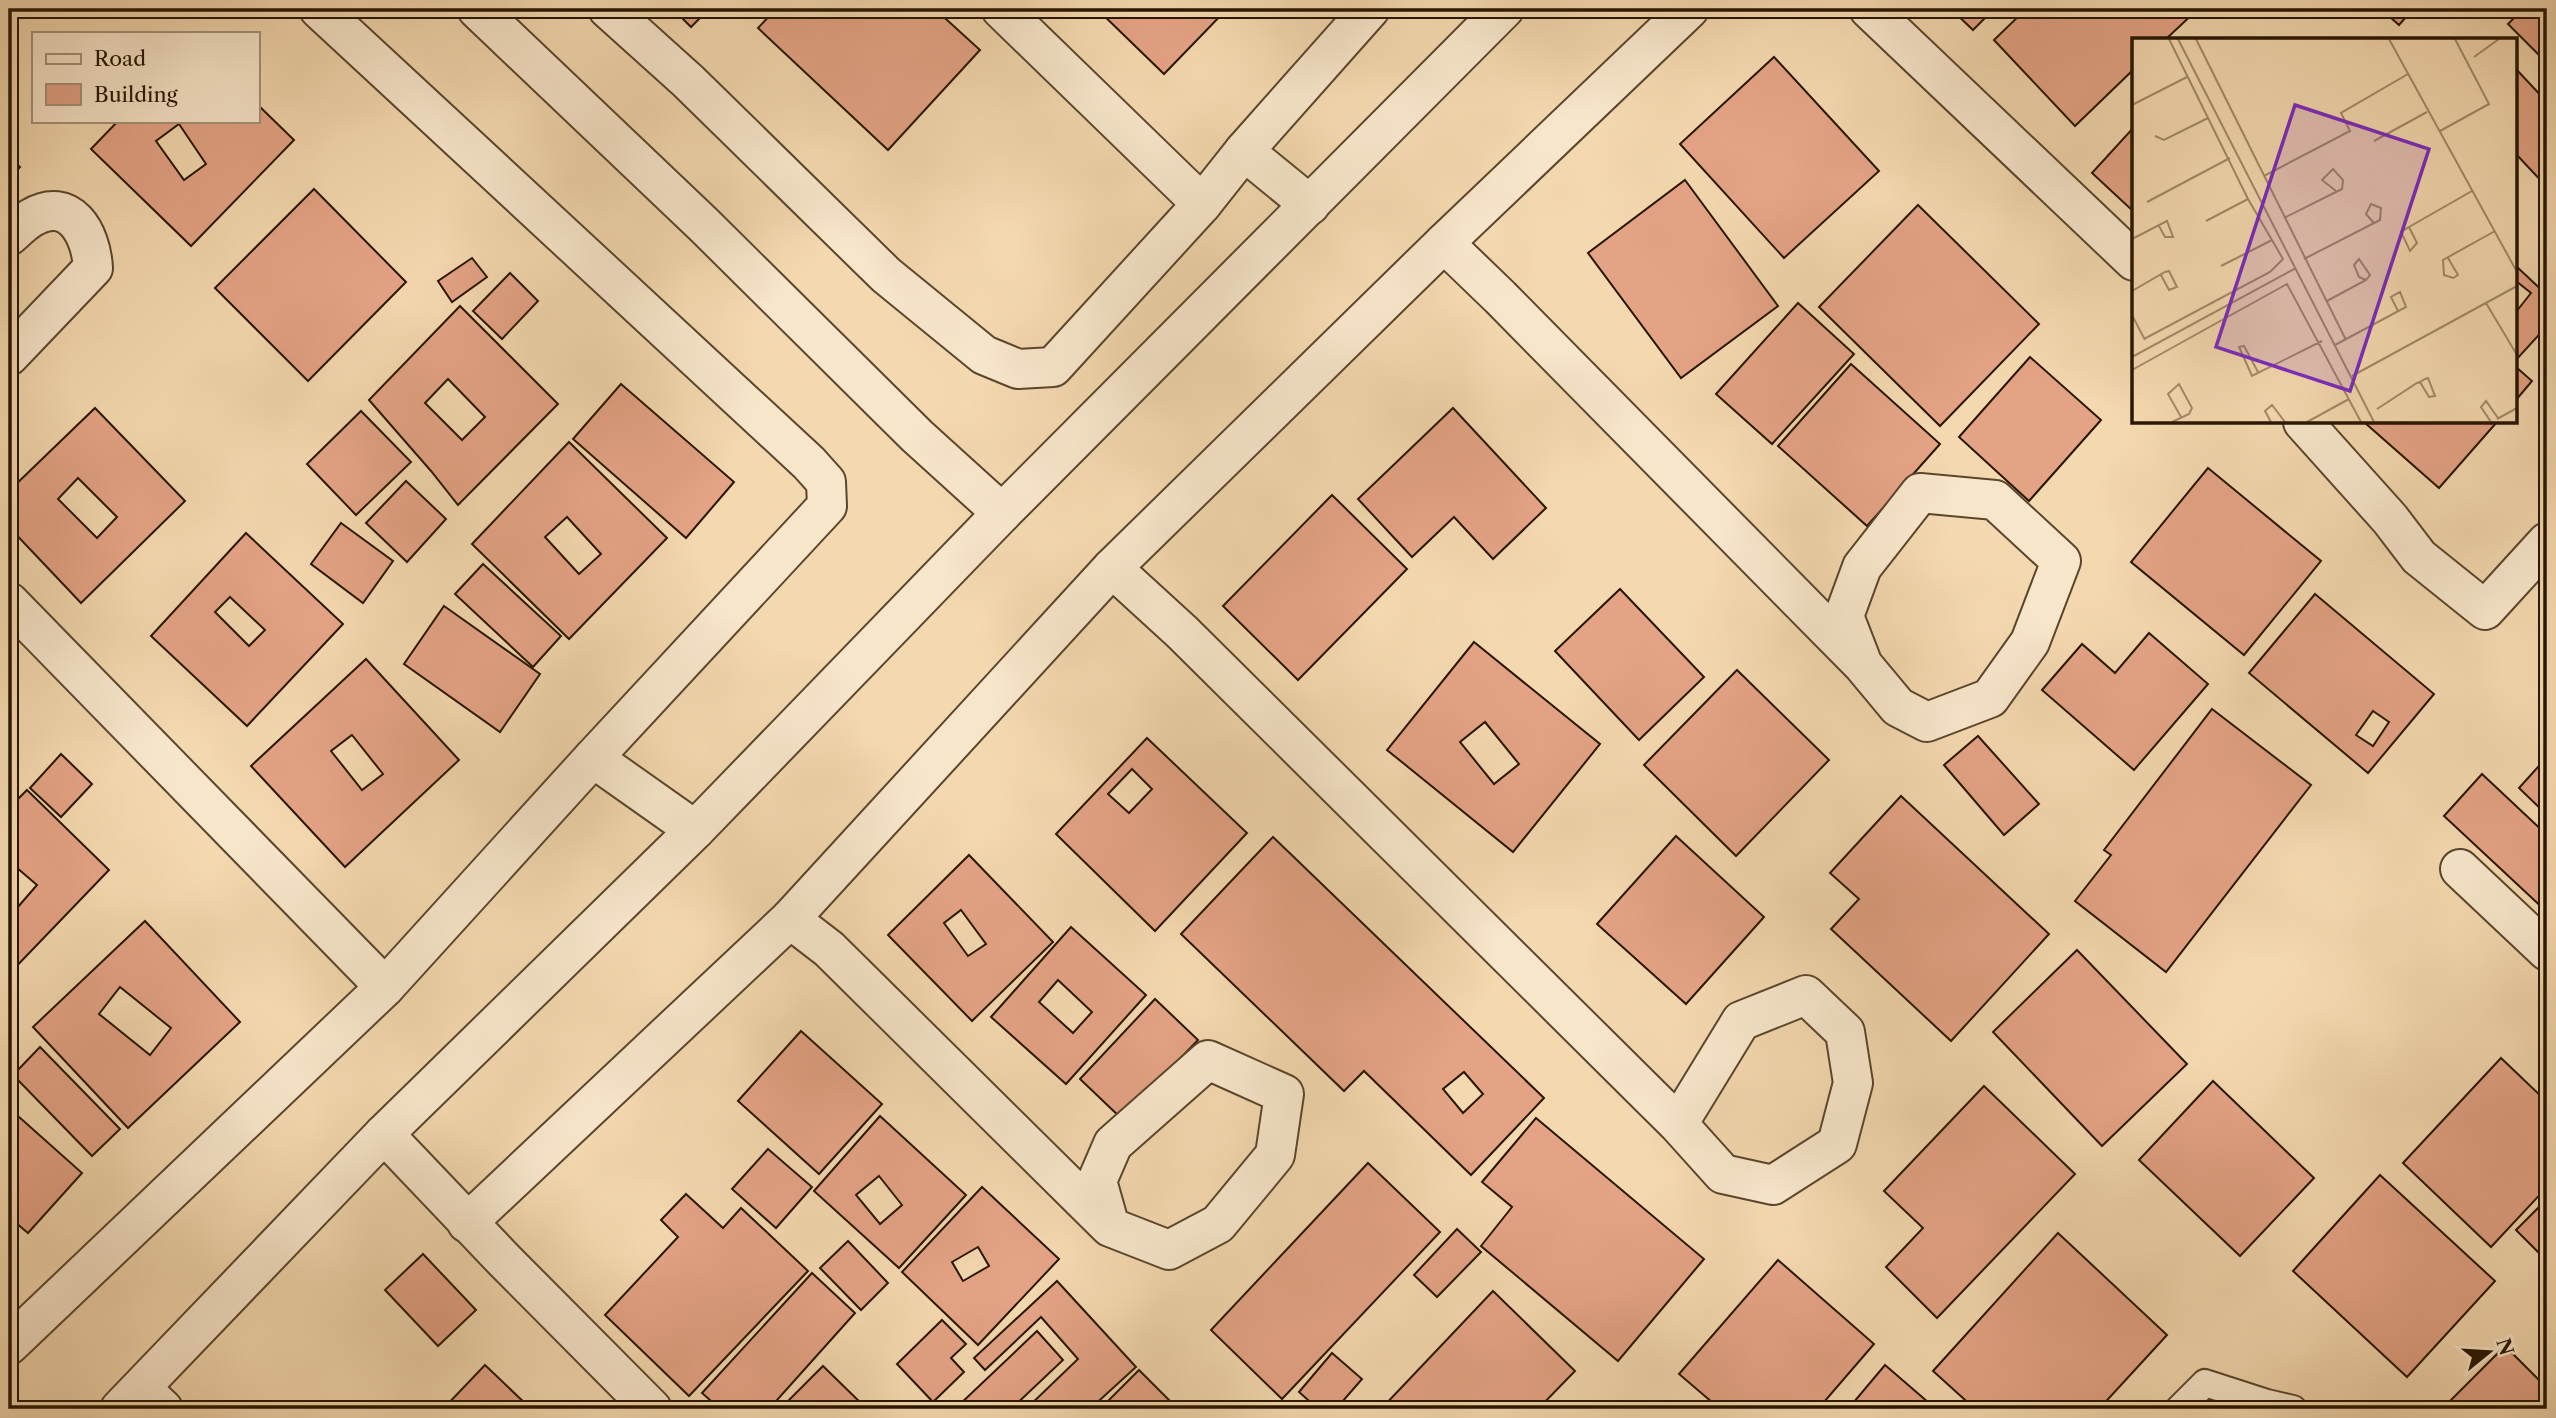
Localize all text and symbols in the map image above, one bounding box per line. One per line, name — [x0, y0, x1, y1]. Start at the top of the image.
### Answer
legend — [32, 32, 259, 122]
inset map — [2132, 38, 2518, 424]
text: Road — [94, 46, 146, 71]
text: Building — [94, 82, 179, 107]
north arrow — [2454, 1316, 2524, 1386]
text: N — [2491, 1335, 2518, 1358]

